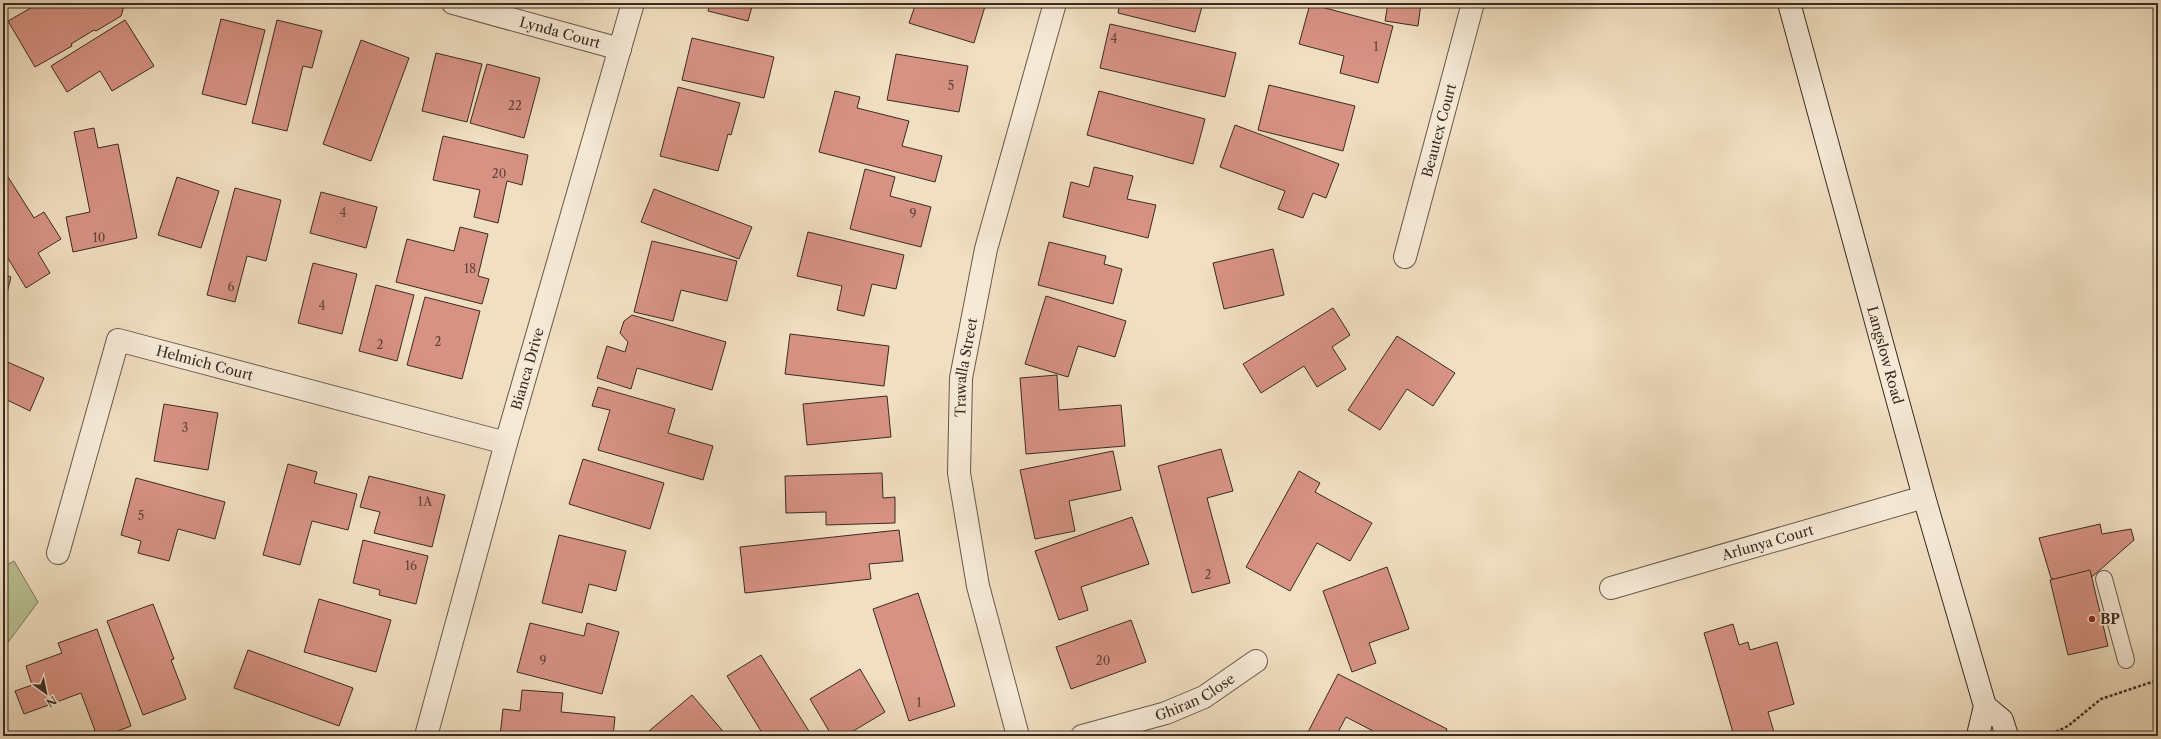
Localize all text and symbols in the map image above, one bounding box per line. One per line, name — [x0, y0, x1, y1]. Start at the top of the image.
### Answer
street label: Lynda Court — [517, 13, 603, 52]
house number: 4 — [1111, 31, 1118, 46]
house number: 1 — [1373, 39, 1379, 54]
house number: 5 — [948, 78, 954, 93]
street label: Beautex Court — [1418, 81, 1460, 179]
house number: 22 — [508, 98, 522, 113]
house number: 20 — [492, 166, 506, 181]
house number: 4 — [340, 205, 347, 220]
house number: 9 — [909, 206, 917, 221]
house number: 10 — [93, 230, 105, 245]
house number: 18 — [464, 261, 476, 276]
house number: 6 — [227, 279, 235, 294]
house number: 4 — [319, 298, 326, 313]
street label: Langslow Road — [1863, 304, 1907, 406]
street label: Trawalla Street — [951, 316, 981, 417]
street label: Bianca Drive — [507, 325, 548, 412]
house number: 2 — [435, 334, 442, 349]
house number: 2 — [377, 337, 384, 352]
street label: Helmich Court — [154, 342, 255, 385]
house number: 3 — [182, 420, 188, 435]
house number: 1A — [418, 494, 433, 509]
house number: 5 — [138, 508, 144, 523]
street label: Arlunya Court — [1719, 521, 1816, 565]
house number: 16 — [405, 558, 417, 573]
house number: 2 — [1205, 567, 1212, 582]
place label: BP — [2100, 610, 2120, 628]
marker: BP — [2087, 614, 2097, 624]
house number: 9 — [539, 653, 547, 668]
house number: 20 — [1096, 653, 1110, 668]
street label: Ghiran Close — [1153, 669, 1238, 725]
north arrow — [26, 673, 66, 713]
text: N — [43, 693, 59, 710]
house number: 1 — [916, 695, 922, 710]

